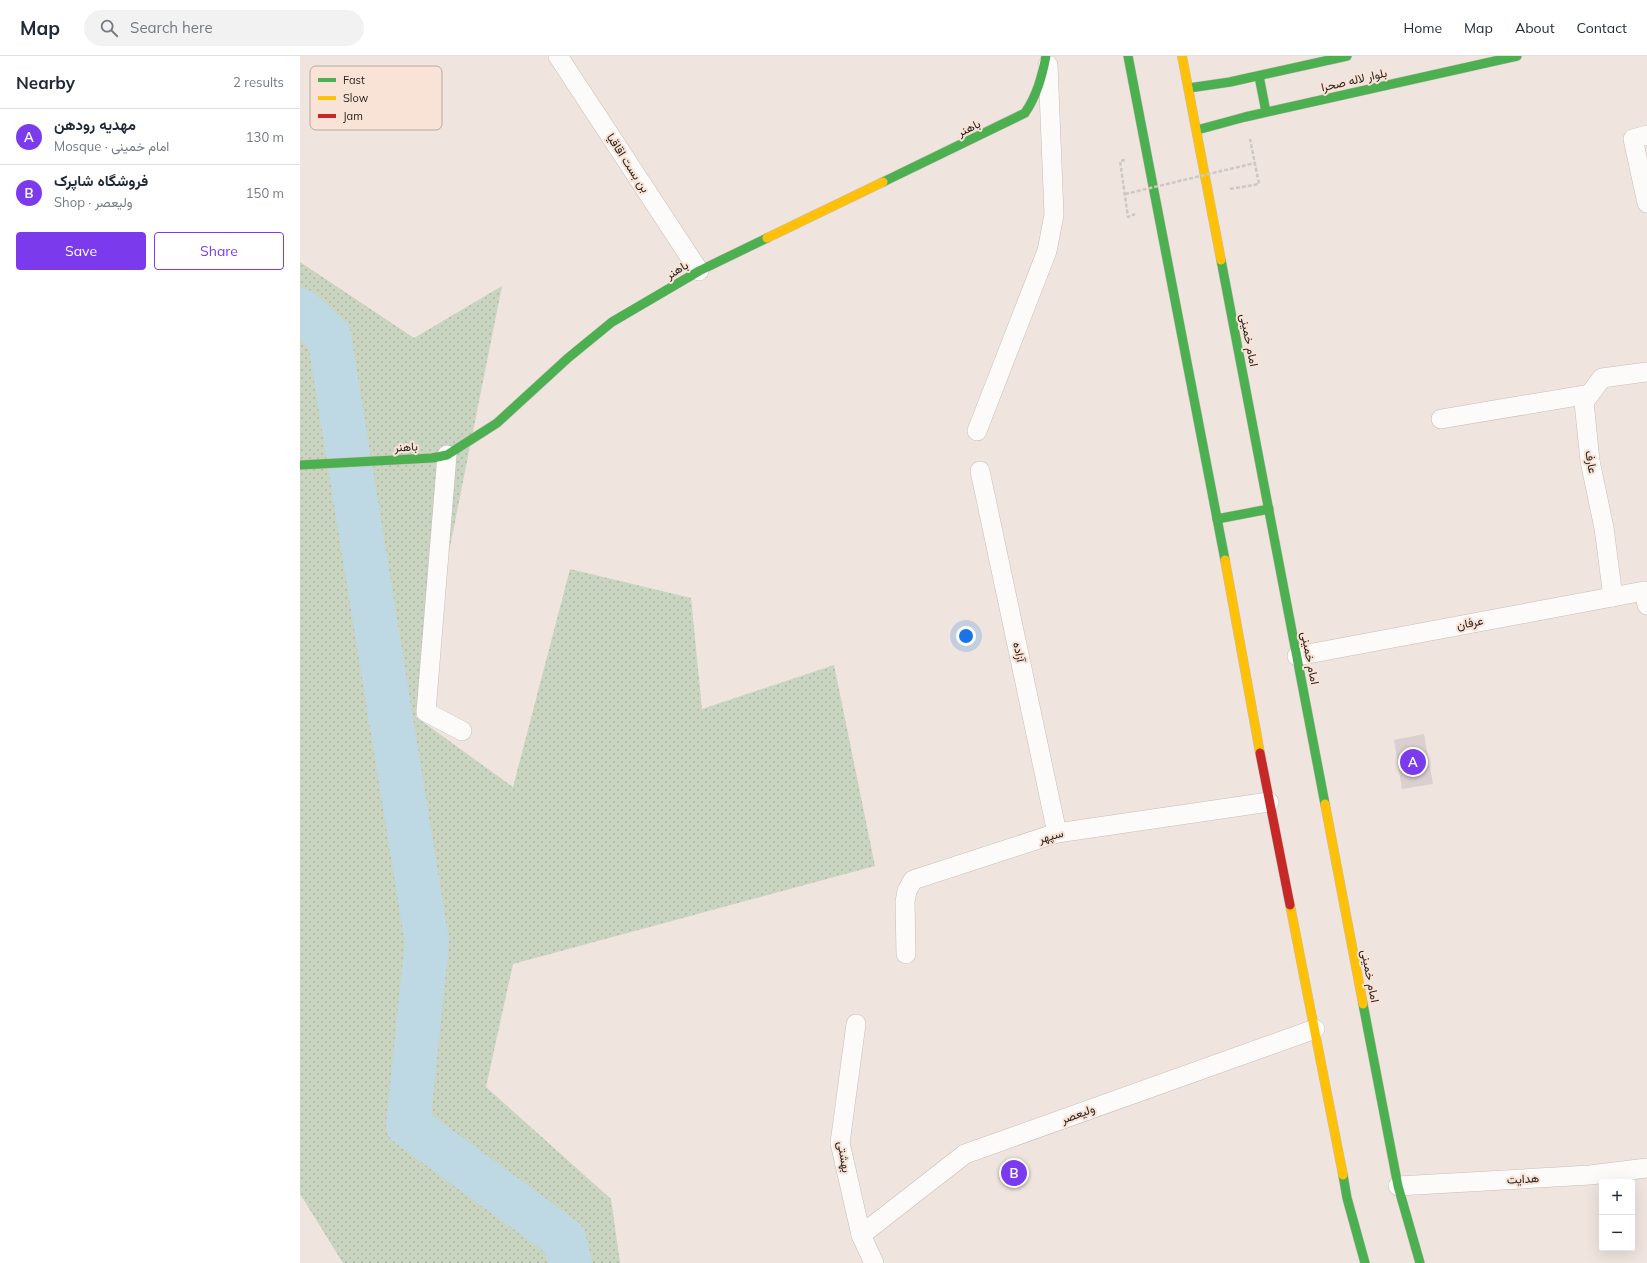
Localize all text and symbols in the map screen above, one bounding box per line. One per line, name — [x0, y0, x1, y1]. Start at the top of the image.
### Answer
search box — [84, 10, 364, 46]
text: Map — [20, 16, 60, 40]
icon: search — [98, 17, 120, 39]
text: Search here — [130, 18, 213, 37]
text: Home — [1403, 19, 1442, 37]
text: Map — [1464, 19, 1493, 37]
text: About — [1515, 19, 1555, 37]
text: Contact — [1577, 19, 1627, 37]
street label: بلوار لاله صحرا — [1319, 65, 1389, 95]
legend — [310, 66, 442, 130]
text: Nearby — [16, 72, 75, 93]
text: Fast — [343, 73, 365, 87]
text: 2 results — [233, 74, 284, 90]
text: Slow — [343, 91, 369, 105]
text: Jam — [343, 109, 363, 123]
text: مهدیه رودهن — [54, 115, 136, 134]
street label: باهنر — [954, 116, 983, 141]
text: A — [24, 129, 34, 145]
text: 130 m — [246, 129, 284, 145]
street label: بن بست اقاقیا — [603, 130, 653, 196]
text: Mosque · امام خمینی — [54, 138, 169, 154]
text: فروشگاه شاپرک — [54, 171, 148, 190]
text: B — [25, 185, 33, 201]
text: 150 m — [246, 185, 284, 201]
text: Shop · ولیعصر — [54, 194, 133, 210]
button: Save — [16, 232, 146, 270]
button: Share — [154, 232, 284, 270]
street label: باهنر — [662, 257, 691, 283]
street label: امام خمینی — [1236, 312, 1262, 368]
street label: باهنر — [393, 438, 418, 456]
street label: عارف — [1581, 449, 1601, 475]
street label: عرفان — [1455, 613, 1485, 633]
your location — [956, 626, 976, 646]
street label: امام خمینی — [1297, 630, 1323, 686]
street label: آزاده — [1009, 640, 1029, 665]
pin: A — [1400, 747, 1426, 777]
street label: سپهر — [1036, 825, 1065, 847]
street label: امام خمینی — [1357, 948, 1383, 1004]
street label: ولیعصر — [1058, 1101, 1097, 1128]
street label: بهشتی — [834, 1140, 854, 1174]
pin: B — [1001, 1158, 1027, 1188]
street label: هدایت — [1506, 1170, 1540, 1187]
map controls — [1599, 1179, 1635, 1251]
button: + — [1599, 1179, 1635, 1215]
button: − — [1599, 1215, 1635, 1251]

